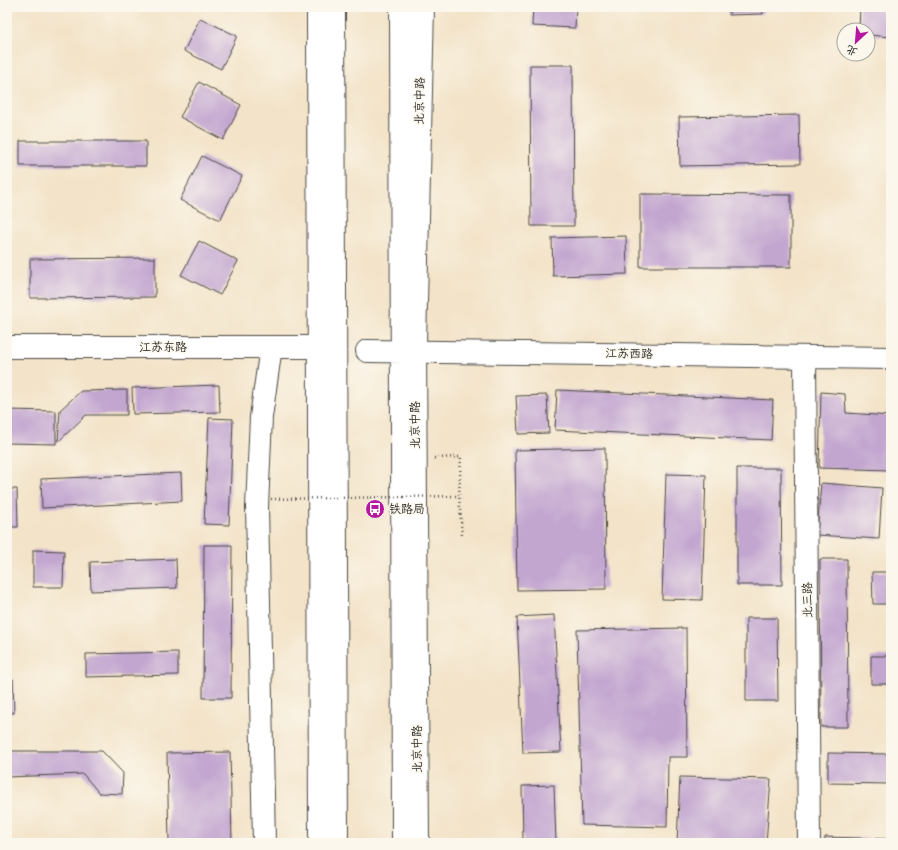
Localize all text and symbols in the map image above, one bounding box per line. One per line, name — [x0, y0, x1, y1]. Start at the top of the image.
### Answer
north arrow — [836, 22, 876, 62]
text: 北 — [843, 40, 861, 61]
street label: 北京中路 — [410, 77, 430, 125]
street label: 江苏东路 — [139, 338, 187, 357]
street label: 江苏西路 — [605, 344, 653, 364]
street label: 北京中路 — [406, 401, 425, 449]
bus stop icon: 铁路局 — [364, 498, 386, 520]
place label: 铁路局 — [389, 500, 425, 519]
street label: 北三路 — [798, 582, 818, 618]
street label: 北京中路 — [408, 725, 427, 773]

